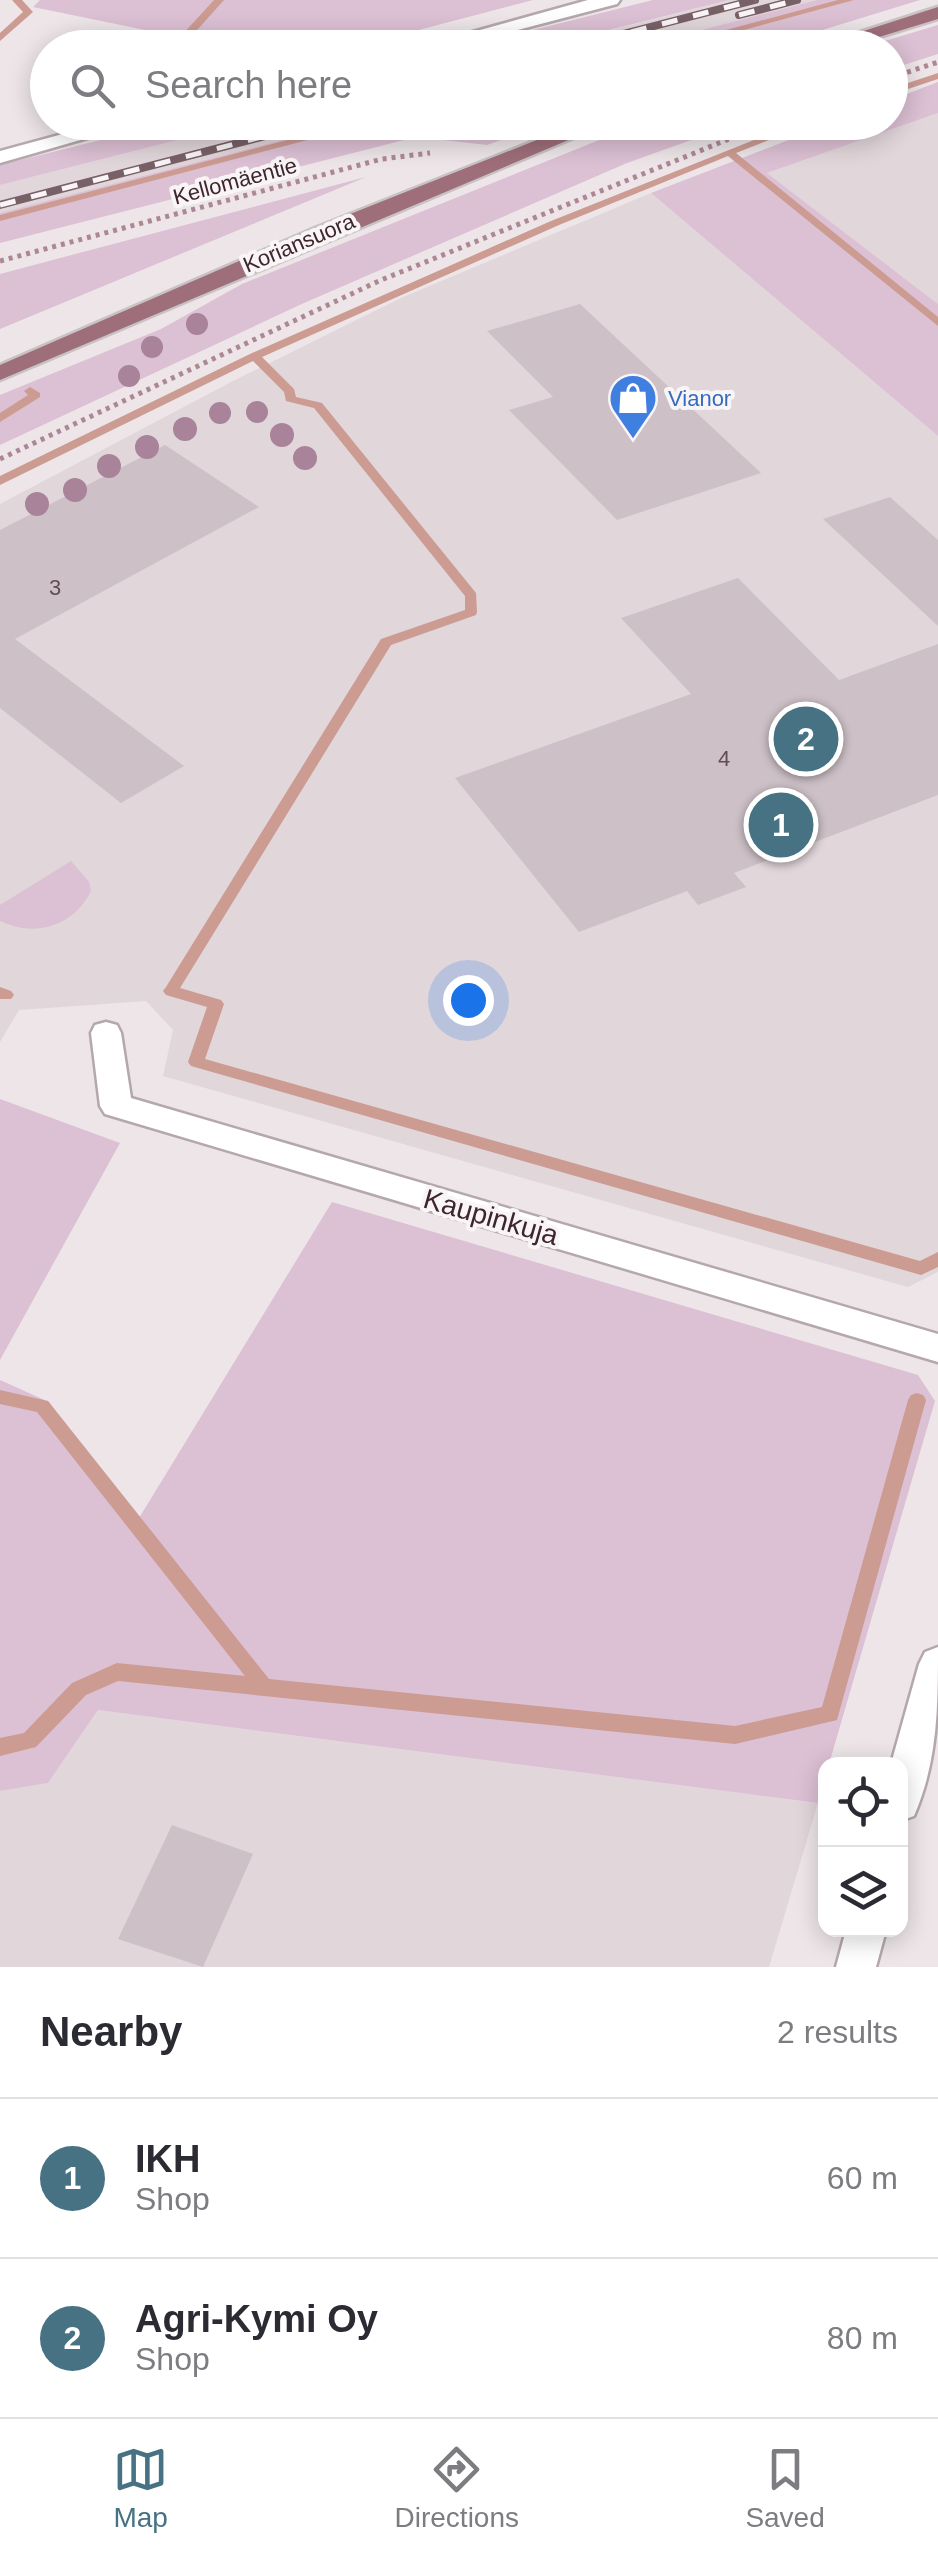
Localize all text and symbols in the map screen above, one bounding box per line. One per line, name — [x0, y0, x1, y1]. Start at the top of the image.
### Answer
search box — [30, 30, 908, 140]
icon: search — [65, 58, 120, 113]
text: Search here — [145, 64, 352, 106]
street label: Kellomäentie — [170, 152, 300, 210]
street label: Koriansuora — [240, 208, 359, 278]
shop icon: Vianor — [607, 372, 659, 440]
place label: Vianor — [668, 386, 731, 411]
house number: 3 — [49, 575, 61, 600]
pin: 2 — [774, 702, 838, 776]
house number: 4 — [718, 746, 730, 771]
pin: 1 — [748, 788, 814, 862]
your location — [443, 975, 494, 1026]
street label: Kaupinkuja — [420, 1183, 562, 1251]
map controls — [818, 1757, 908, 1937]
button: locate — [818, 1757, 908, 1847]
button: layers — [818, 1847, 908, 1937]
text: Nearby — [40, 2008, 182, 2055]
text: 2 results — [777, 2014, 898, 2050]
text: IKH — [135, 2138, 200, 2180]
text: 1 — [64, 2160, 81, 2196]
text: 60 m — [827, 2160, 898, 2196]
text: Shop — [135, 2181, 210, 2217]
text: Agri-Kymi Oy — [135, 2298, 378, 2340]
text: 2 — [64, 2320, 81, 2356]
text: 80 m — [827, 2320, 898, 2356]
text: Shop — [135, 2341, 210, 2377]
tab: Map — [113, 2442, 168, 2534]
tab: Directions — [395, 2442, 519, 2534]
tab: Saved — [745, 2442, 825, 2534]

